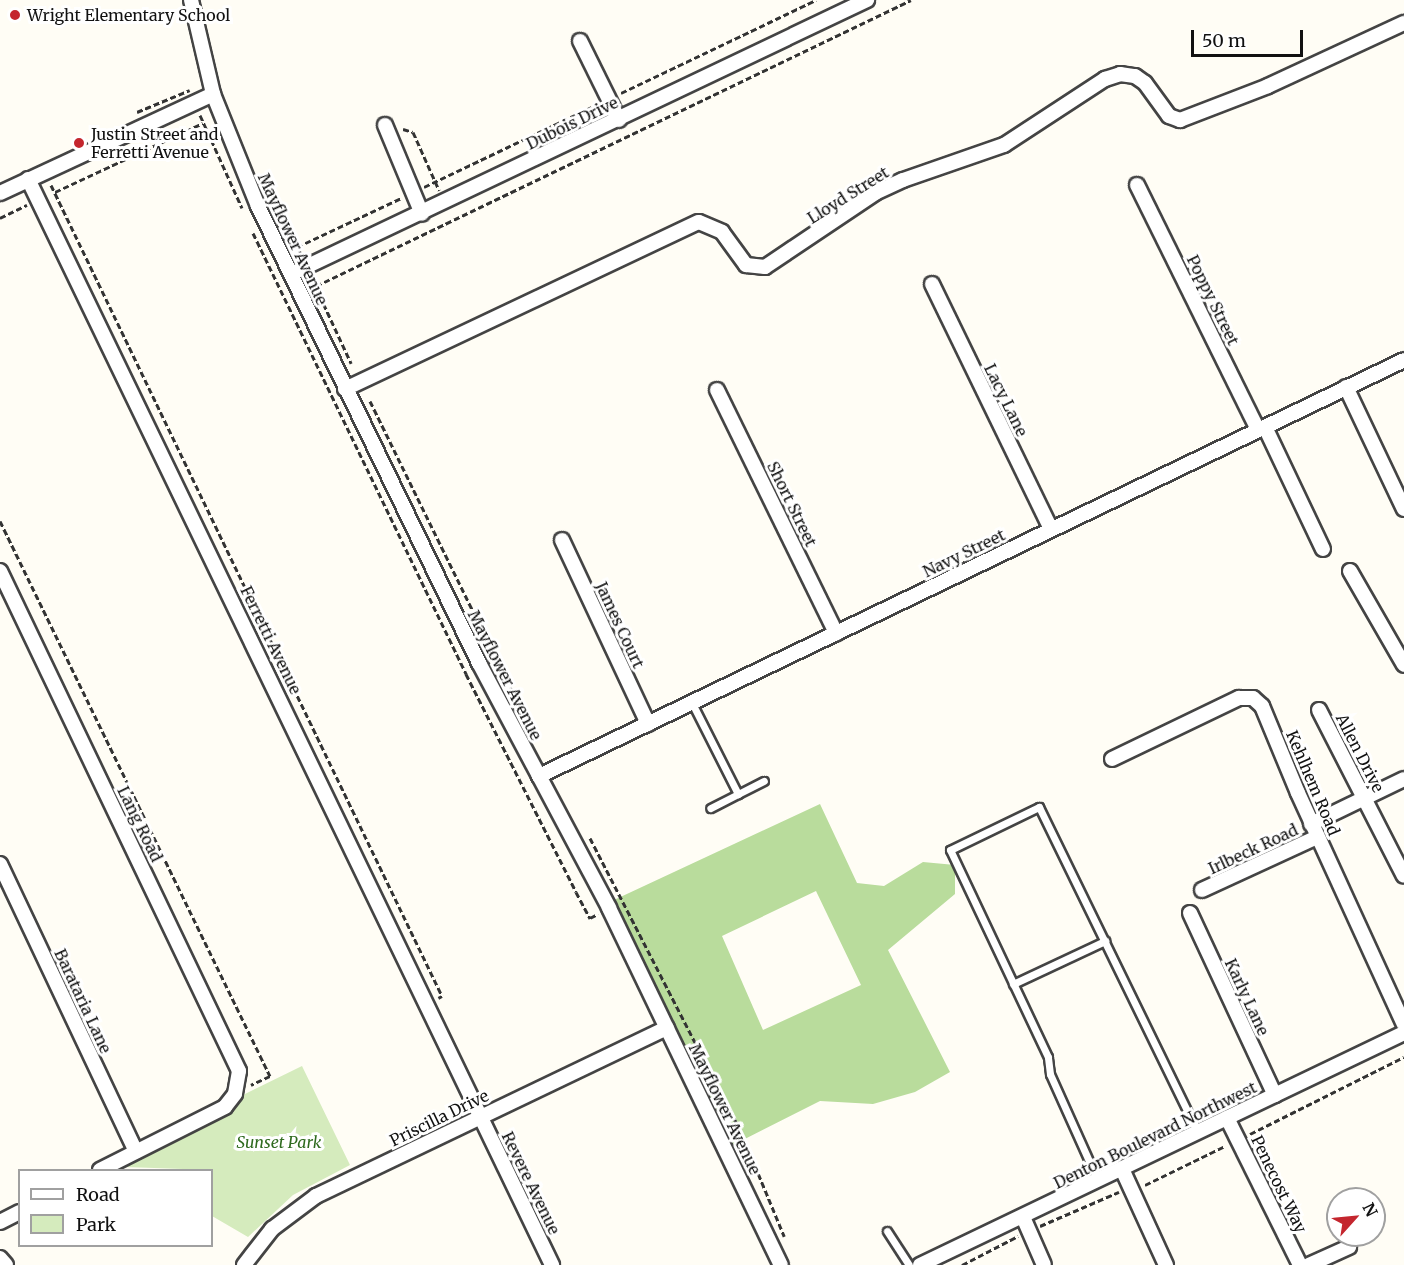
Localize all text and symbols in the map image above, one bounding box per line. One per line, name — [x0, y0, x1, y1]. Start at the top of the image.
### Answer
place label: Wright Elementary School — [27, 5, 230, 25]
marker: Wright Elementary School — [8, 8, 22, 22]
scale bar — [1194, 18, 1306, 56]
text: 50 m — [1202, 29, 1246, 52]
street label: Dubois Drive — [523, 93, 621, 153]
place label: Justin Street and Ferretti Avenue — [91, 124, 218, 162]
marker: Justin Street and Ferretti Avenue — [72, 136, 86, 150]
street label: Lloyd Street — [804, 162, 892, 228]
street label: Mayflower Avenue — [254, 170, 332, 308]
street label: Poppy Street — [1183, 252, 1243, 348]
street label: Lacy Lane — [980, 361, 1032, 439]
street label: Short Street — [763, 458, 821, 550]
street label: Navy Street — [920, 525, 1008, 581]
street label: James Court — [592, 579, 648, 671]
street label: Ferretti Avenue — [237, 583, 305, 697]
street label: Mayflower Avenue — [464, 607, 546, 743]
street label: Allen Drive — [1332, 710, 1388, 796]
street label: Kehlhem Road — [1282, 728, 1344, 838]
street label: Lang Road — [113, 783, 167, 865]
street label: Irlbeck Road — [1205, 820, 1301, 878]
street label: Barataria Lane — [50, 946, 116, 1056]
street label: Karly Lane — [1221, 956, 1273, 1038]
street label: Mayflower Avenue — [685, 1040, 765, 1178]
street label: Denton Boulevard Northwest — [1050, 1077, 1260, 1193]
street label: Priscilla Drive — [386, 1086, 492, 1150]
street label: Revere Avenue — [498, 1129, 564, 1237]
park label: Sunset Park — [237, 1132, 321, 1152]
street label: Penecost Way — [1247, 1132, 1311, 1236]
legend — [18, 1169, 213, 1247]
text: Road — [76, 1183, 120, 1206]
north arrow — [1326, 1187, 1386, 1247]
text: N — [1358, 1200, 1382, 1220]
text: Park — [76, 1213, 116, 1236]

